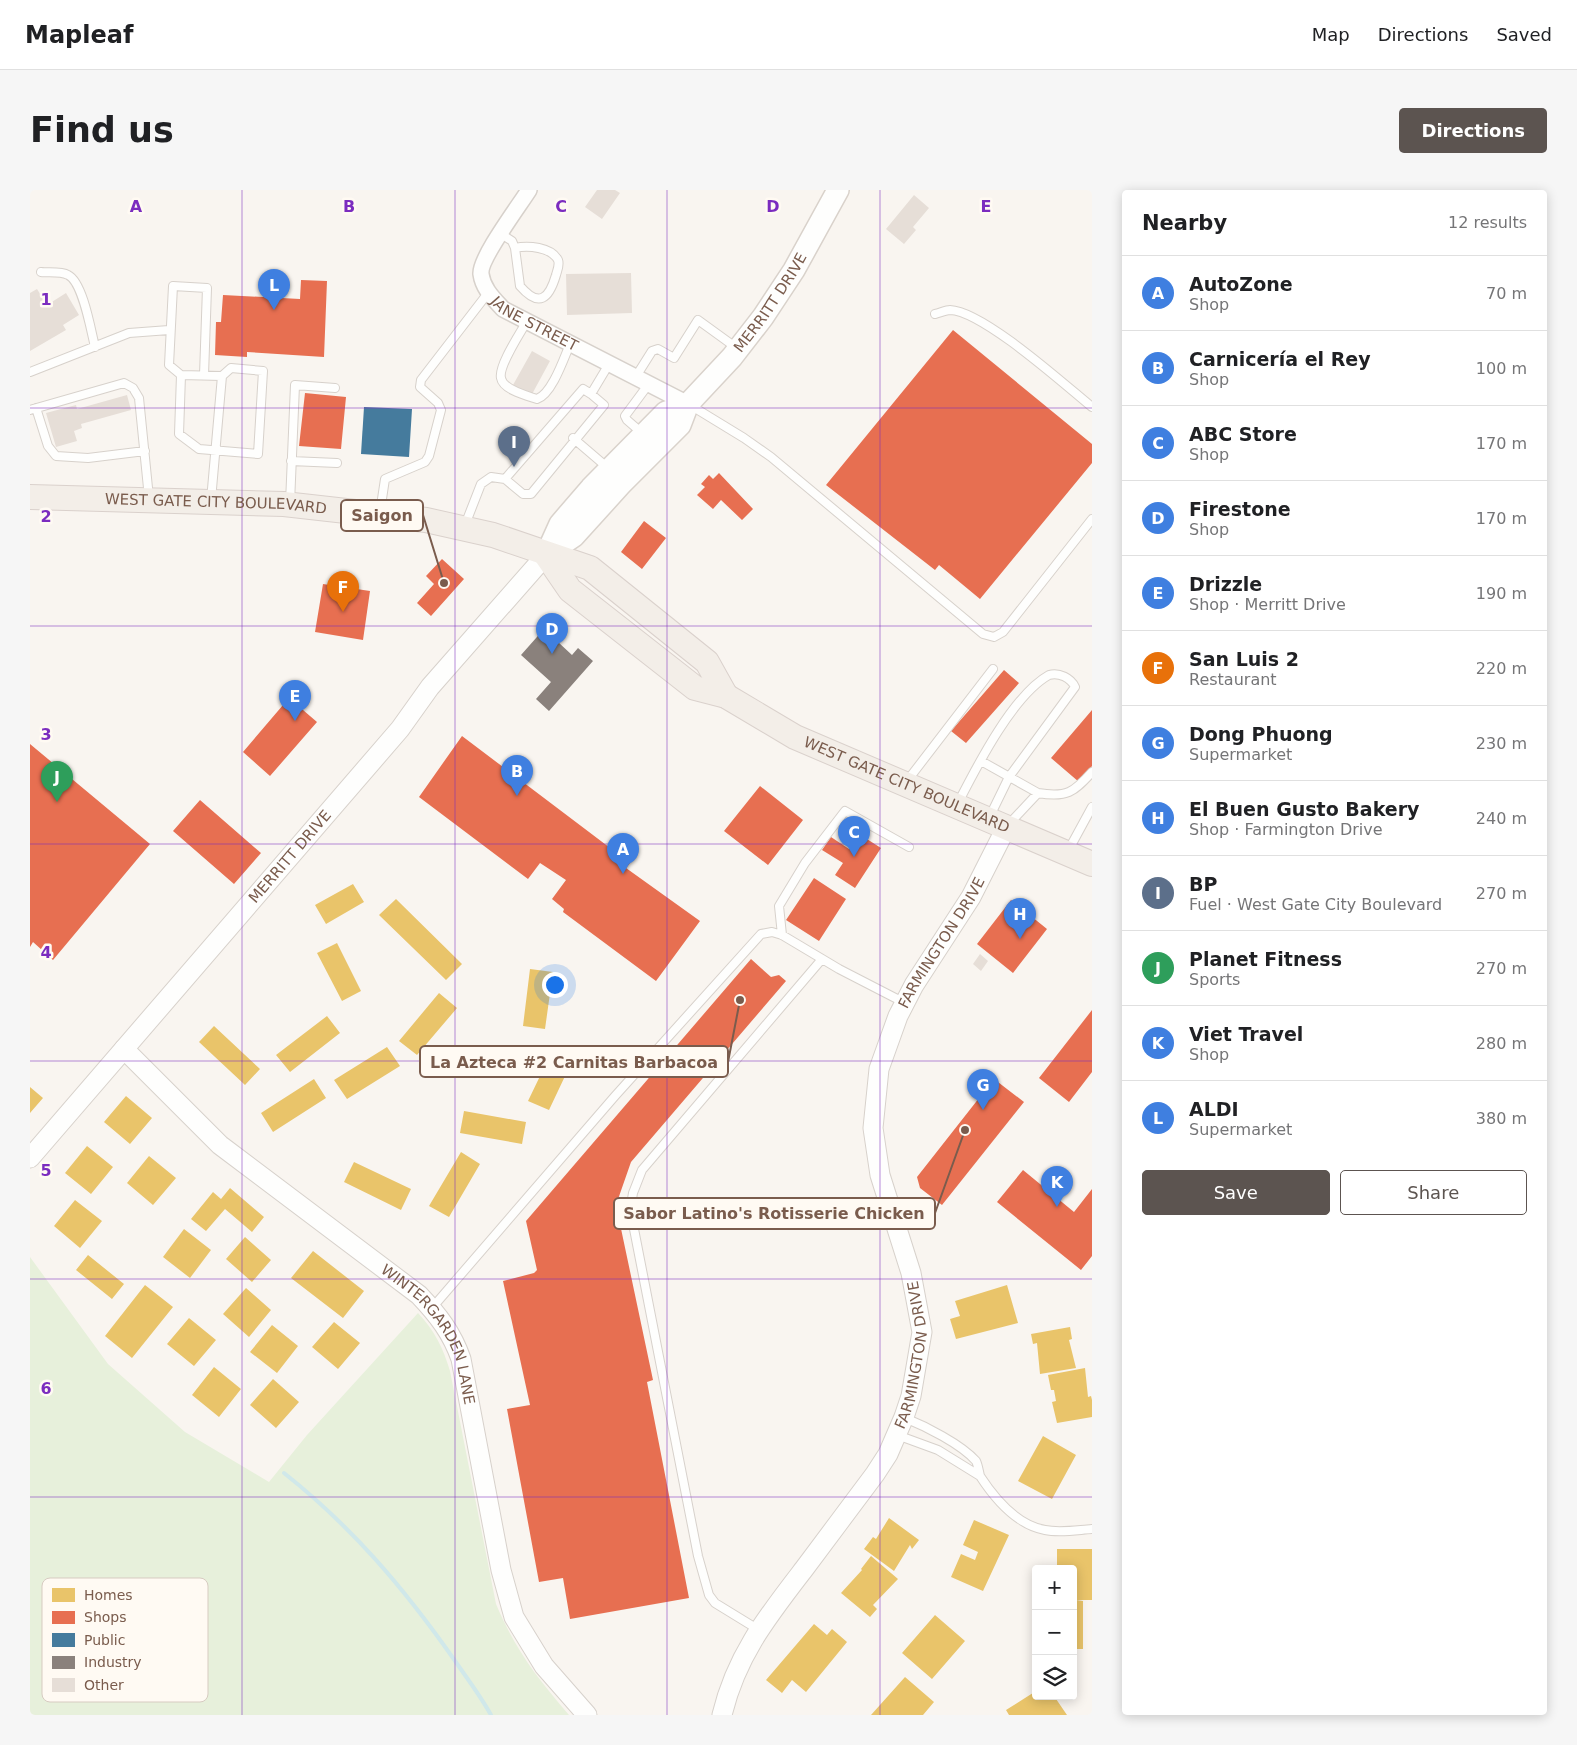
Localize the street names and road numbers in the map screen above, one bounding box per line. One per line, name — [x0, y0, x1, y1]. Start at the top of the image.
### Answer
street label: MERRITT DRIVE — [730, 250, 811, 356]
street label: JANE STREET — [486, 292, 582, 355]
street label: WEST GATE CITY BOULEVARD — [105, 490, 328, 518]
street label: WEST GATE CITY BOULEVARD — [800, 733, 1012, 837]
street label: MERRITT DRIVE — [245, 807, 335, 907]
street label: FARMINGTON DRIVE — [895, 874, 989, 1011]
street label: WINTERGARDEN LANE — [377, 1261, 478, 1406]
street label: FARMINGTON DRIVE — [891, 1280, 931, 1432]

